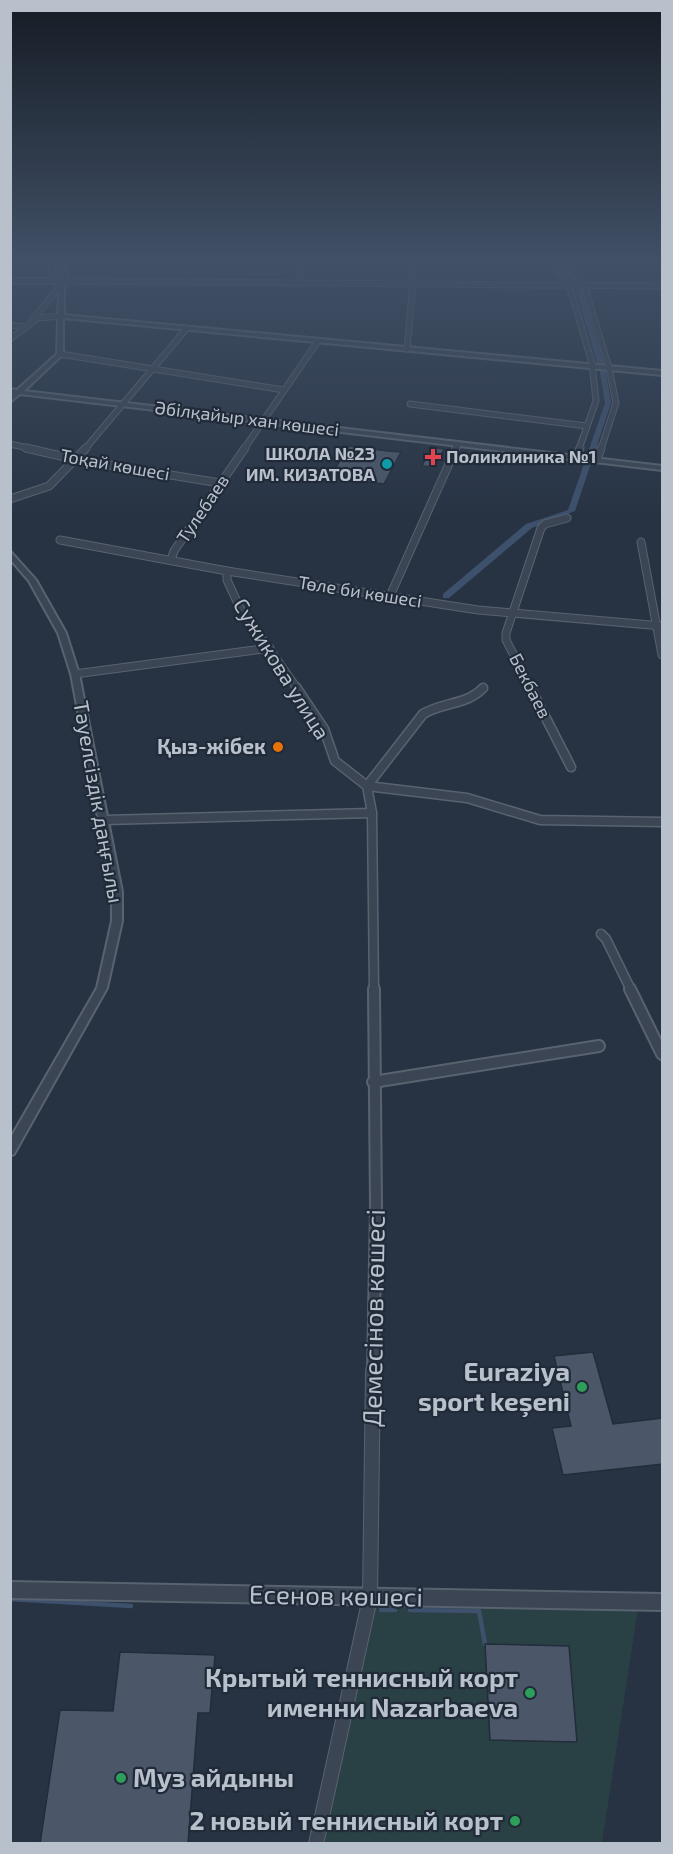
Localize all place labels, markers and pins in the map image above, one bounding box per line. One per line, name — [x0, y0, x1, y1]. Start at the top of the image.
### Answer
place label: ШКОЛА №23 ИМ. КИЗАТОВА — [246, 442, 375, 485]
place label: Поликлиника №1 — [446, 445, 596, 467]
marker: Поликлиника №1 — [424, 448, 442, 466]
marker: ШКОЛА №23 ИМ. КИЗАТОВА — [380, 457, 394, 471]
place label: Қыз-жібек — [157, 733, 266, 758]
marker: Қыз-жібек — [271, 740, 285, 754]
place label: Euraziya sport keşeni — [418, 1355, 570, 1418]
marker: Euraziya sport keşeni — [575, 1380, 589, 1394]
place label: Крытый теннисный корт именни Nazarbaeva — [205, 1661, 518, 1722]
marker: Крытый теннисный корт именни Nazarbaeva — [523, 1686, 537, 1700]
place label: Муз айдыны — [133, 1761, 294, 1792]
marker: Муз айдыны — [114, 1771, 128, 1785]
place label: 2 новый теннисный корт — [189, 1804, 503, 1835]
marker: 2 новый теннисный корт — [508, 1814, 522, 1828]

